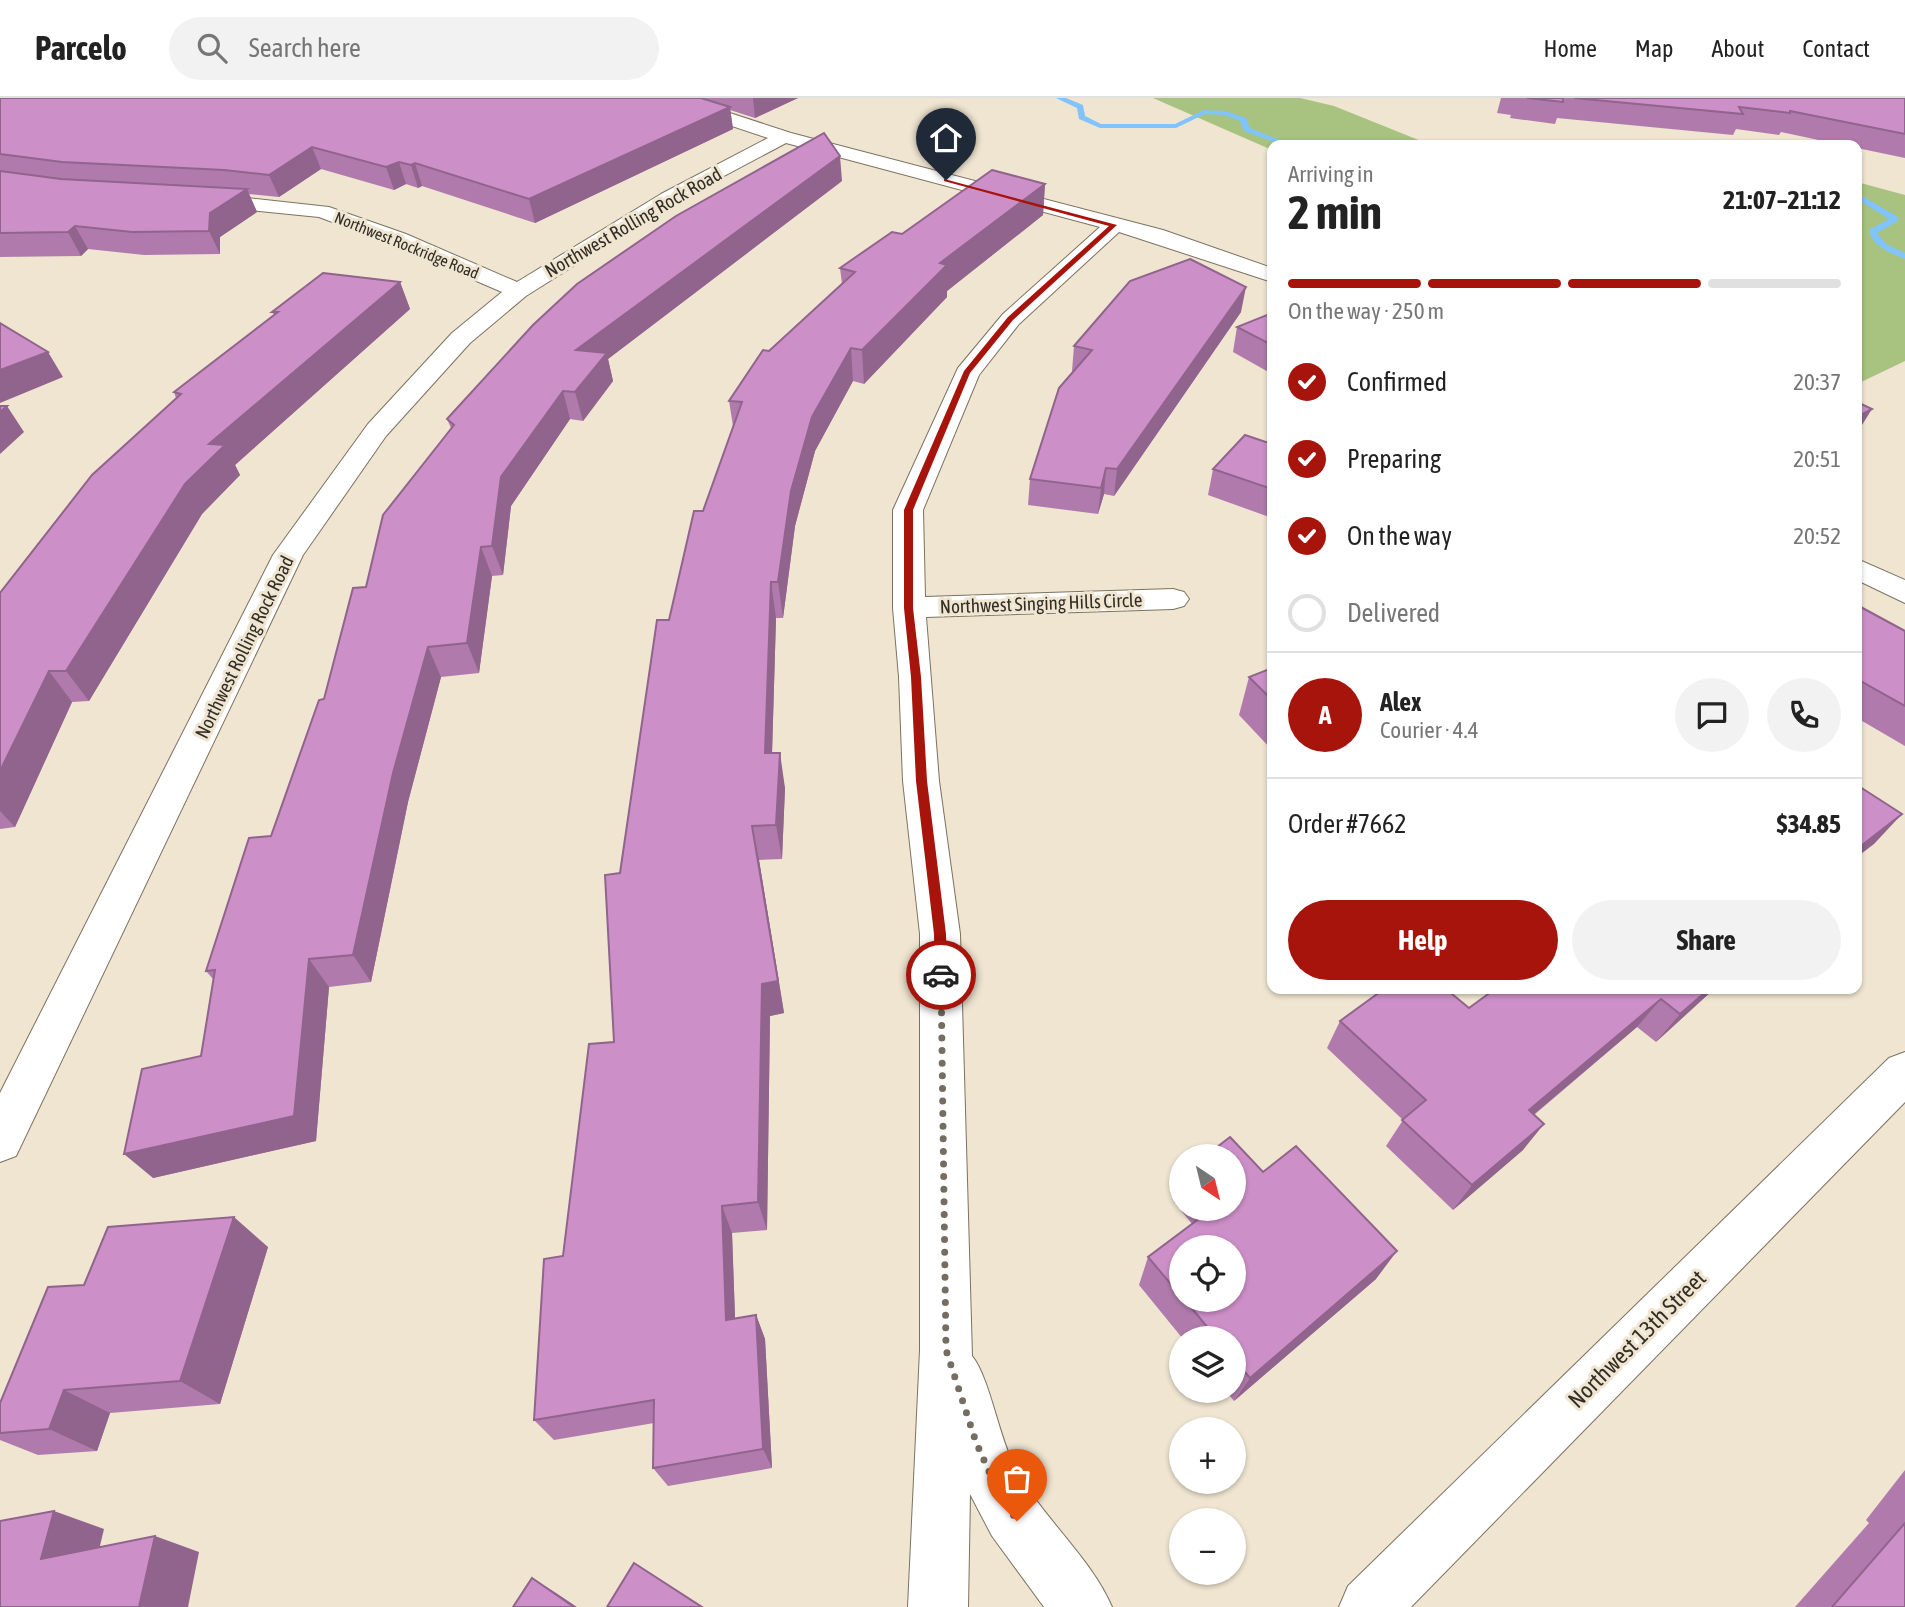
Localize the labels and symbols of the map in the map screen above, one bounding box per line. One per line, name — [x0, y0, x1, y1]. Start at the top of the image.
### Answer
pin — [916, 108, 976, 180]
street label: Northwest Rolling Rock Road — [541, 162, 725, 282]
street label: Northwest Rockridge Road — [332, 208, 482, 283]
street label: Northwest Rolling Rock Road — [190, 552, 298, 742]
street label: Northwest Singing Hills Circle — [939, 588, 1143, 618]
courier — [906, 940, 976, 1010]
north arrow — [1169, 1144, 1246, 1222]
street label: Northwest 13th Street — [1563, 1265, 1711, 1413]
pin — [987, 1449, 1047, 1521]

